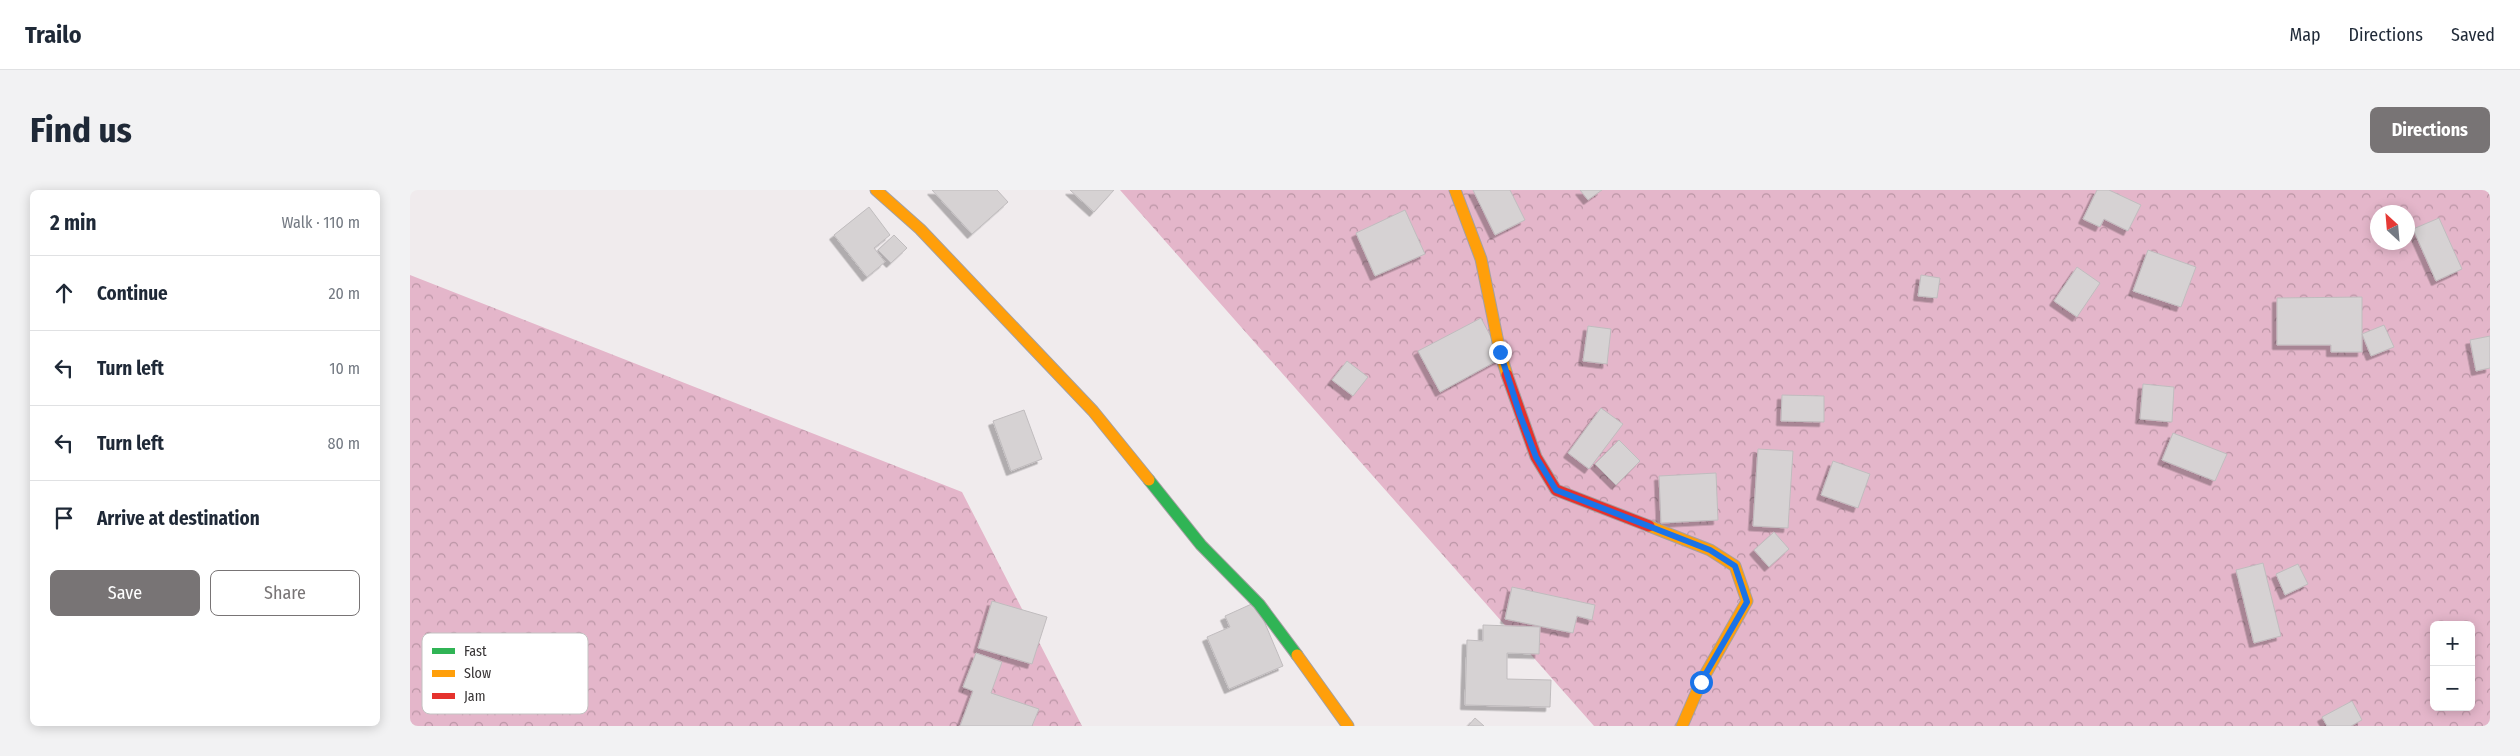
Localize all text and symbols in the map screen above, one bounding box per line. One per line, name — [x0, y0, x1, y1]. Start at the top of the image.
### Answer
text: Trailo — [25, 21, 82, 49]
text: Map — [2289, 24, 2321, 46]
text: Directions — [2349, 24, 2423, 46]
text: Saved — [2451, 24, 2495, 46]
button: Directions — [2370, 107, 2490, 153]
text: Find us — [30, 109, 132, 151]
north arrow — [2370, 205, 2415, 250]
text: 2 min — [50, 210, 97, 236]
text: Walk · 110 m — [282, 213, 360, 232]
icon: ahead — [50, 279, 78, 307]
text: Continue — [97, 282, 168, 305]
text: 20 m — [329, 284, 360, 303]
route end — [1489, 341, 1512, 364]
icon: left — [50, 354, 78, 382]
text: Turn left — [97, 357, 164, 380]
text: 10 m — [329, 359, 360, 378]
icon: left — [50, 429, 78, 457]
text: Turn left — [97, 432, 164, 455]
text: 80 m — [328, 434, 360, 453]
icon: arrive — [50, 504, 78, 532]
text: Arrive at destination — [97, 507, 260, 530]
button: Save — [50, 570, 200, 616]
button: Share — [210, 570, 360, 616]
map controls — [2430, 621, 2475, 711]
button: + — [2430, 621, 2475, 666]
legend — [422, 633, 588, 714]
text: Fast — [464, 643, 487, 660]
text: Slow — [464, 665, 491, 682]
button: − — [2430, 666, 2475, 711]
route start — [1690, 671, 1713, 694]
text: Jam — [464, 688, 485, 705]

